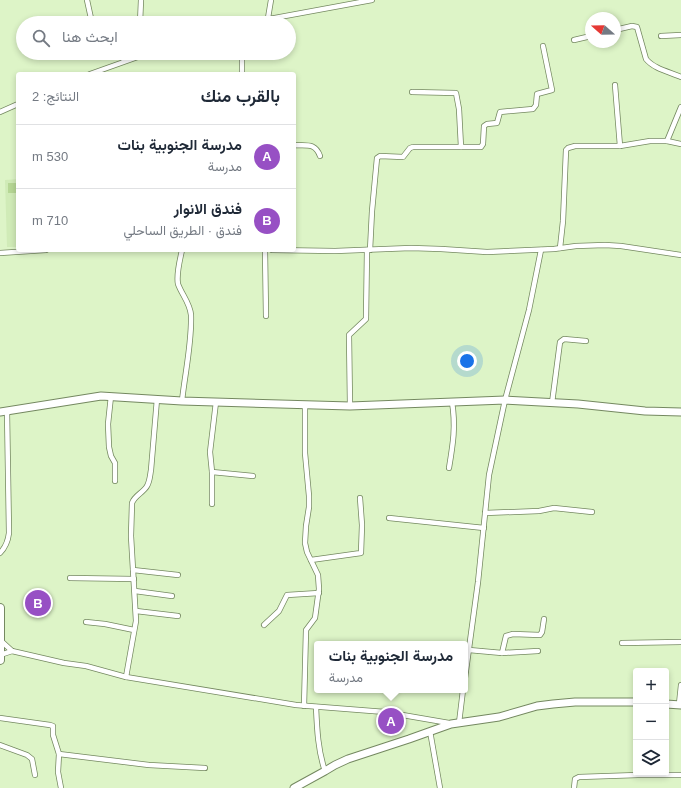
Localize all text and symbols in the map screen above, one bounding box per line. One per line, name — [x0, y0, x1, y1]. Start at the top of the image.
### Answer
north arrow — [585, 12, 621, 48]
search box — [16, 16, 296, 60]
icon: search — [30, 27, 52, 49]
text: ابحث هنا — [62, 28, 118, 45]
text: بالقرب منك — [201, 87, 280, 106]
text: النتائج: 2 — [32, 89, 79, 104]
text: مدرسة الجنوبية بنات — [118, 136, 242, 153]
text: 530 m — [32, 149, 68, 164]
text: A — [262, 149, 272, 164]
text: مدرسة — [208, 159, 242, 174]
text: فندق الانوار — [174, 200, 242, 217]
text: 710 m — [32, 213, 68, 228]
text: B — [262, 213, 272, 228]
text: فندق · الطريق الساحلي — [124, 223, 242, 238]
your location — [457, 351, 477, 371]
pin: B — [25, 588, 51, 618]
popup — [314, 641, 468, 693]
text: مدرسة الجنوبية بنات — [329, 647, 453, 664]
map controls — [633, 668, 669, 776]
button: + — [633, 668, 669, 704]
text: مدرسة — [329, 670, 363, 685]
button: − — [633, 704, 669, 740]
pin: A — [378, 706, 404, 736]
button: layers — [633, 740, 669, 776]

